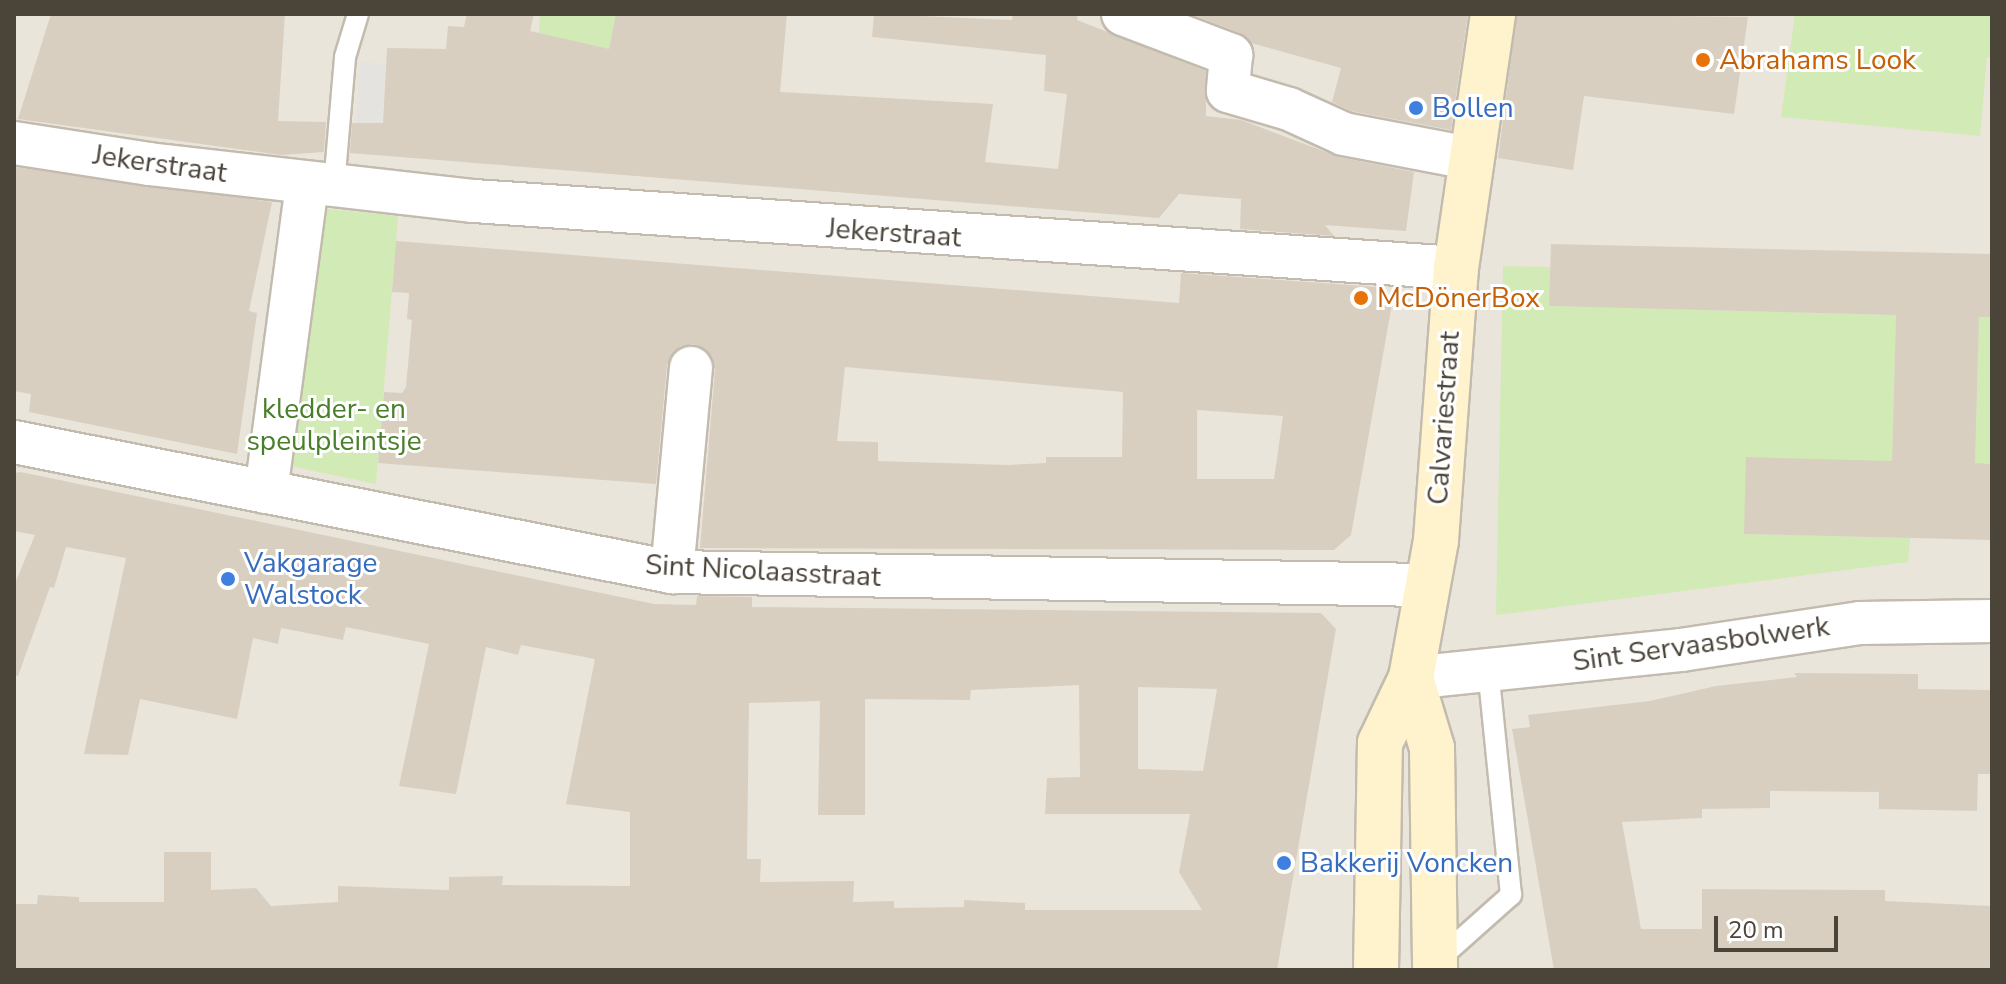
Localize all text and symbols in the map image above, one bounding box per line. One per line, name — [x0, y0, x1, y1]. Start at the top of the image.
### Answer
place label: Abrahams Look — [1719, 43, 1916, 77]
marker: Abrahams Look — [1694, 51, 1712, 69]
place label: Bollen — [1432, 91, 1514, 125]
marker: Bollen — [1407, 99, 1425, 117]
street label: Jekerstraat — [91, 138, 229, 190]
street label: Jekerstraat — [826, 212, 962, 254]
place label: McDönerBox — [1377, 281, 1540, 315]
marker: McDönerBox — [1352, 289, 1370, 307]
street label: Calvariestraat — [1421, 330, 1467, 506]
park label: kledder- en speulpleintsje — [246, 392, 422, 458]
place label: Vakgarage Walstock — [244, 546, 377, 612]
street label: Sint Nicolaasstraat — [644, 548, 882, 594]
marker: Vakgarage Walstock — [219, 570, 237, 588]
street label: Sint Servaasbolwerk — [1570, 609, 1832, 679]
place label: Bakkerij Voncken — [1300, 846, 1513, 880]
marker: Bakkerij Voncken — [1275, 854, 1293, 872]
scale bar — [1718, 900, 1842, 950]
text: 20 m — [1728, 914, 1784, 946]

